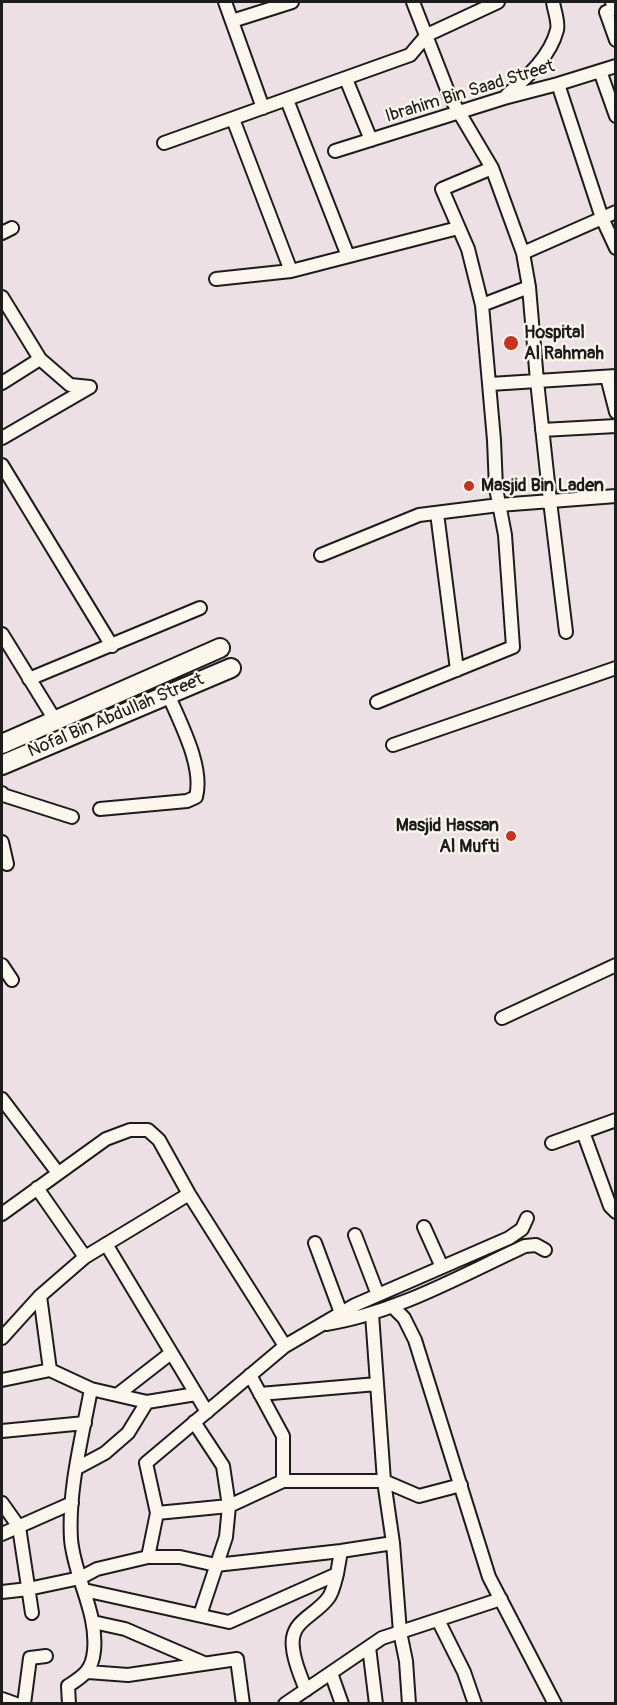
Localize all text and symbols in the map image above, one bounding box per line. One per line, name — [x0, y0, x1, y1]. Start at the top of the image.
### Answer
street label: Ibrahim Bin Saad Street — [383, 56, 557, 128]
place label: Hospital Al Rahmah — [524, 322, 604, 364]
marker: Hospital Al Rahmah — [502, 334, 520, 352]
place label: Masjid Bin Laden — [481, 475, 604, 497]
marker: Masjid Bin Laden — [462, 479, 476, 493]
street label: Nofal Bin Abdullah Street — [25, 669, 207, 763]
place label: Masjid Hassan Al Mufti — [396, 815, 499, 858]
marker: Masjid Hassan Al Mufti — [504, 829, 518, 843]

